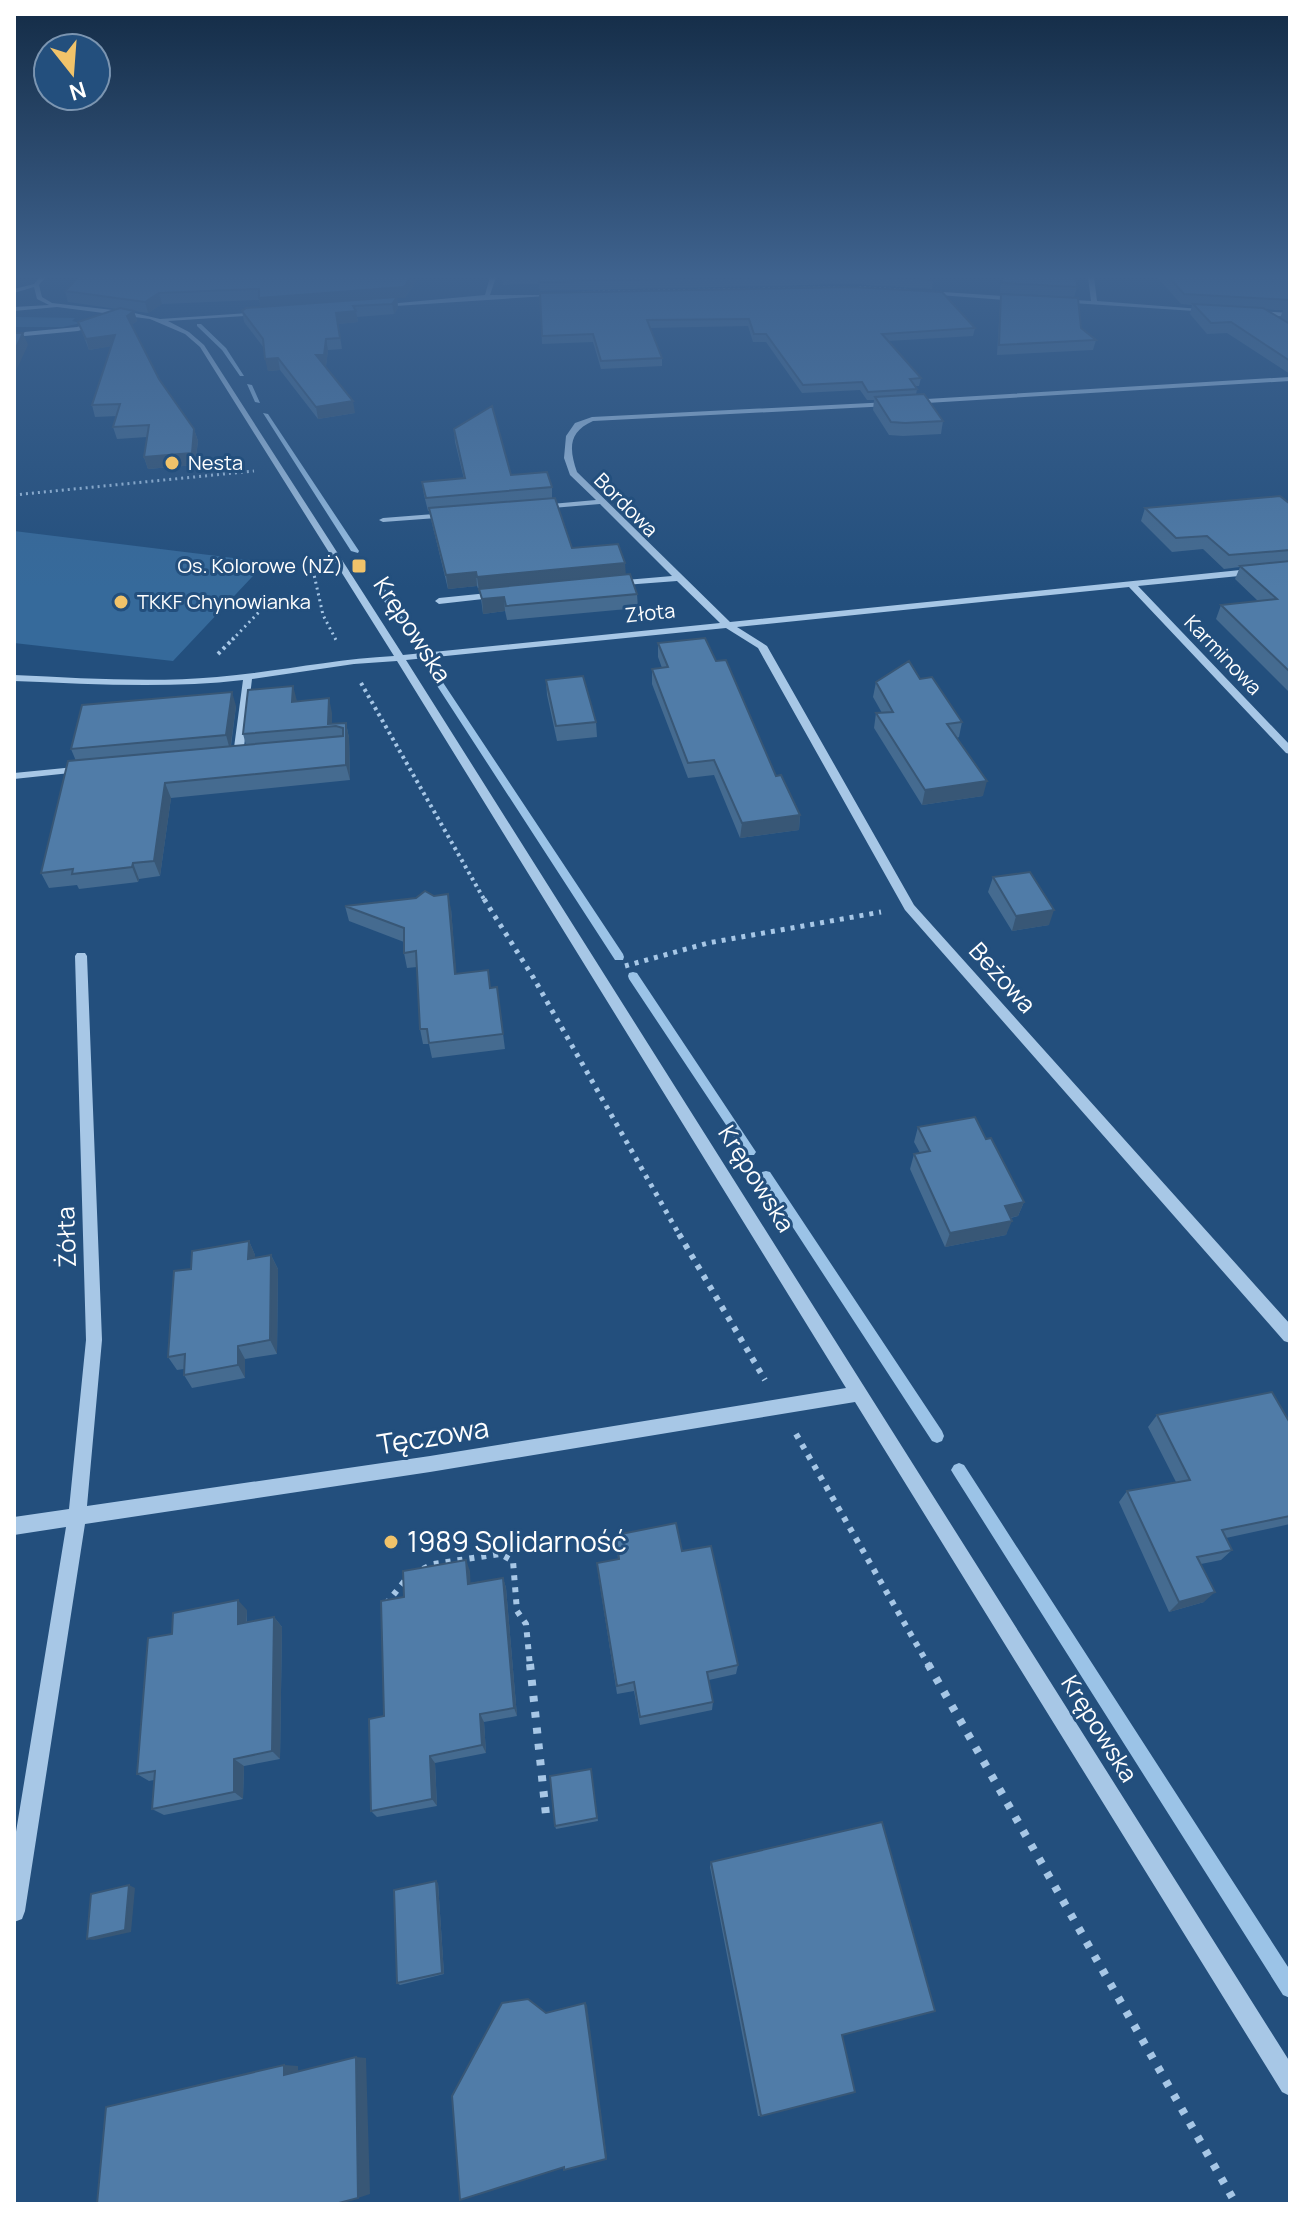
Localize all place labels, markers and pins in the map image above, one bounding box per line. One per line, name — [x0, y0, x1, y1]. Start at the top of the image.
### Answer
place label: Nesta — [188, 449, 243, 476]
marker: Nesta — [163, 454, 181, 472]
place label: Os. Kolorowe (NŻ) — [177, 552, 343, 579]
marker: Os. Kolorowe (NŻ) — [350, 557, 368, 575]
place label: TKKF Chynowianka — [137, 588, 311, 615]
marker: TKKF Chynowianka — [112, 593, 130, 611]
place label: 1989 Solidarność — [407, 1522, 627, 1560]
marker: 1989 Solidarność — [382, 1533, 400, 1551]

